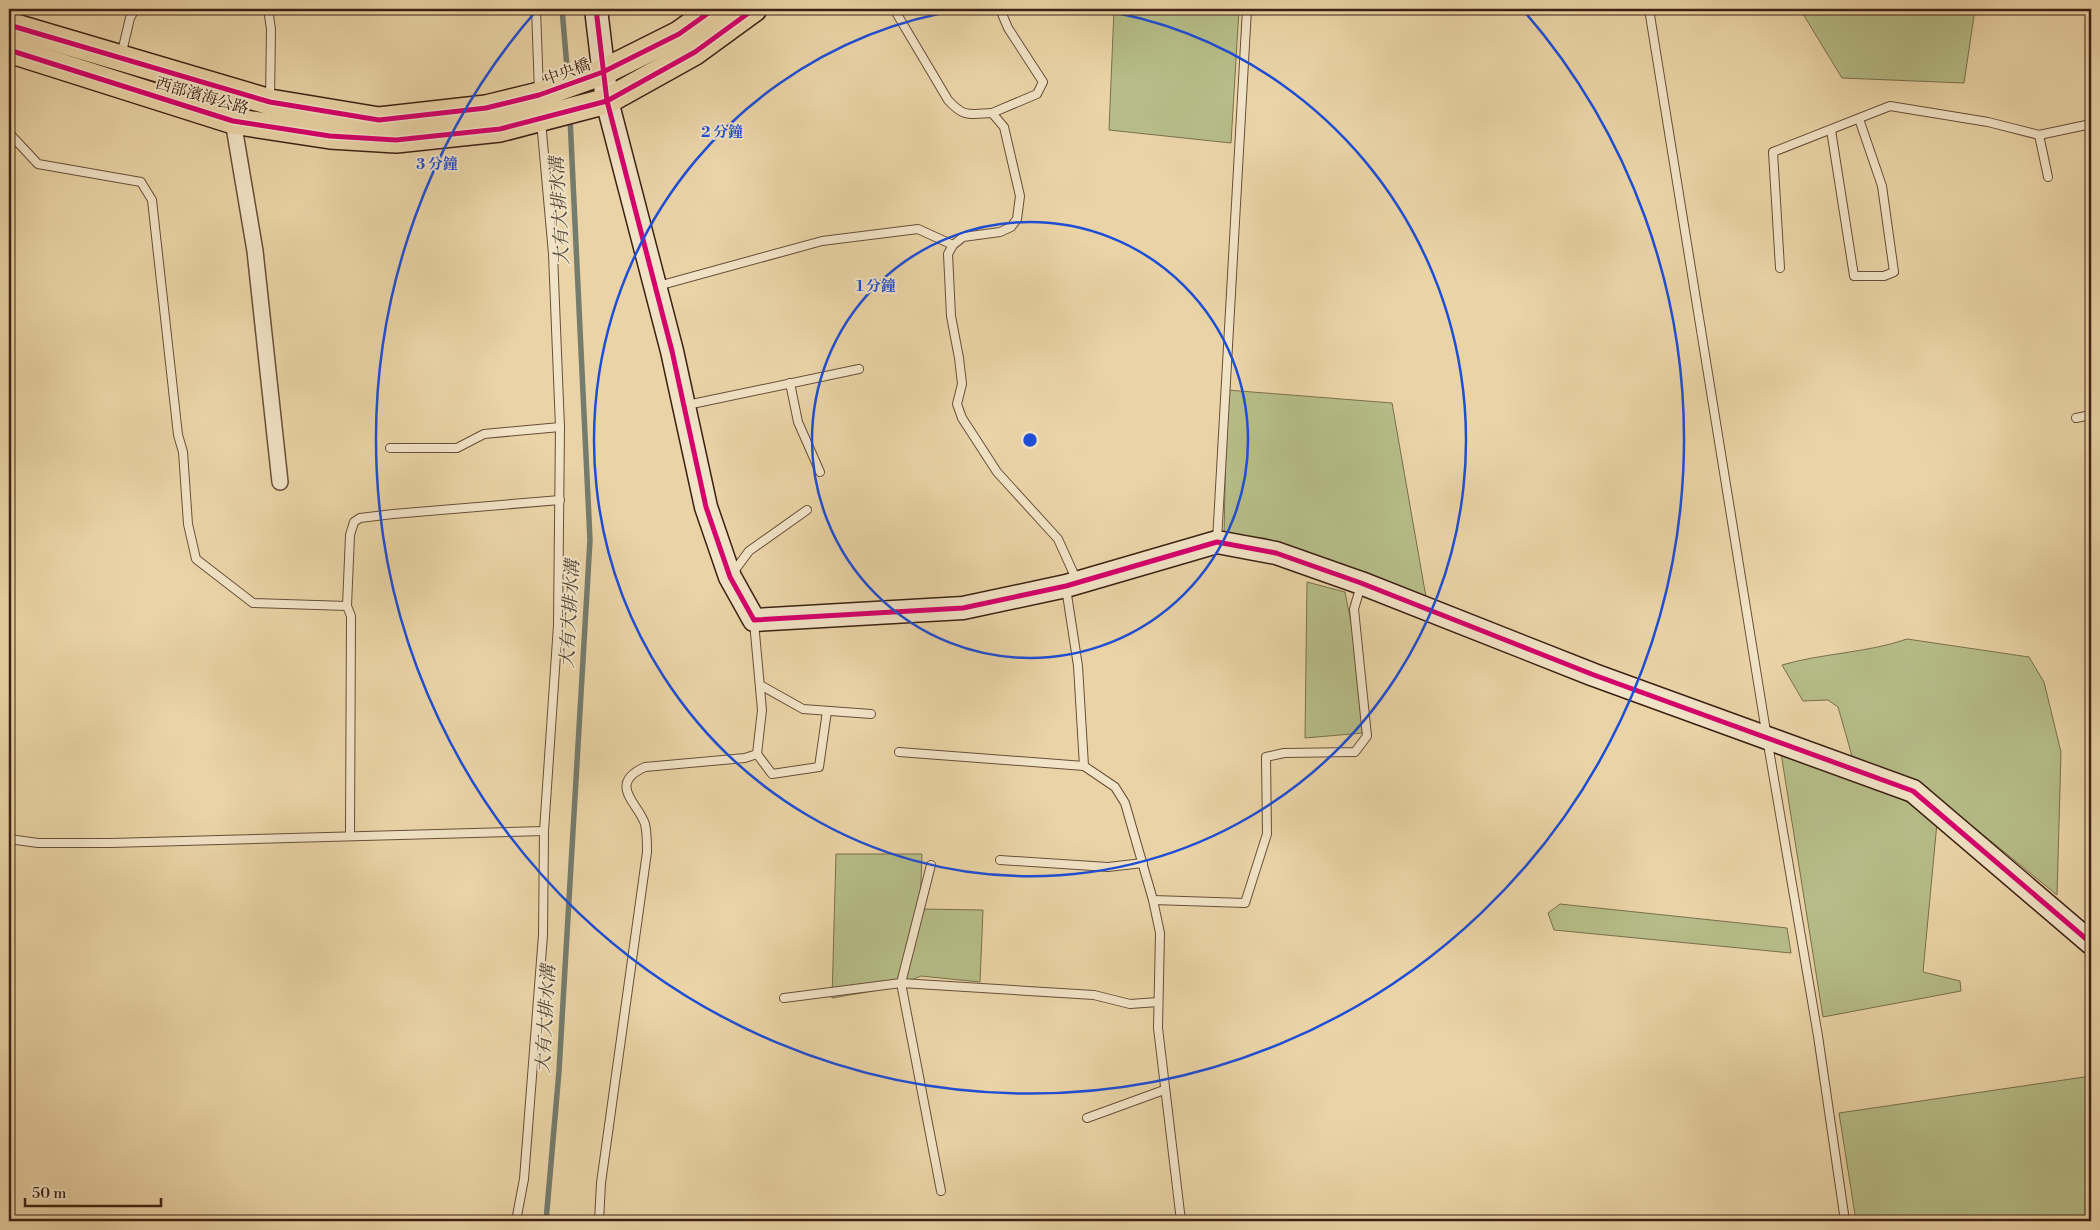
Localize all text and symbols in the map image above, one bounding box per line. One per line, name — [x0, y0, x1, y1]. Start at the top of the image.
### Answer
street label: 中央橋 — [541, 54, 593, 90]
street label: 西部濱海公路 — [153, 73, 251, 119]
text: 2 分鐘 — [701, 123, 743, 142]
water label: 大有大排水溝 — [546, 153, 574, 266]
text: 3 分鐘 — [416, 155, 458, 174]
text: 1 分鐘 — [856, 277, 896, 296]
centre of rings — [1021, 431, 1039, 449]
water label: 大有大排水溝 — [556, 556, 584, 669]
water label: 大有大排水溝 — [532, 961, 560, 1074]
scale bar — [25, 1175, 161, 1207]
text: 50 m — [32, 1184, 66, 1203]

